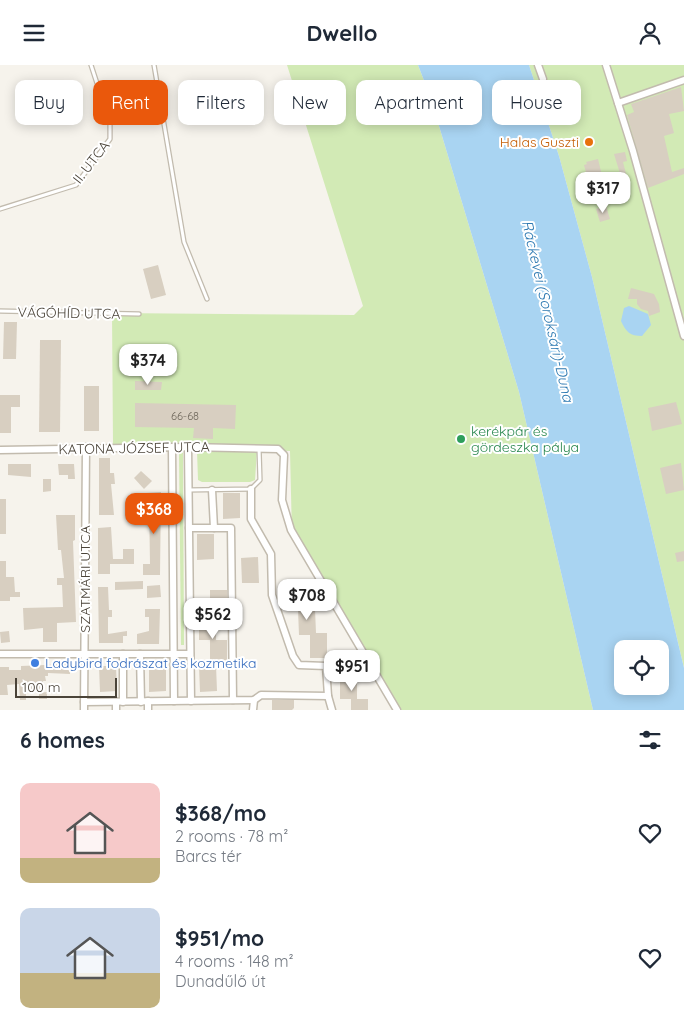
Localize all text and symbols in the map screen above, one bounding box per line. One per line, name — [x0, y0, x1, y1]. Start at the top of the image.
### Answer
icon: menu — [20, 19, 48, 47]
text: Dwello — [307, 19, 378, 47]
icon: person — [636, 19, 664, 47]
chip: Buy — [15, 80, 83, 125]
chip: Rent — [93, 80, 168, 125]
chip: Filters — [178, 80, 264, 125]
chip: New — [274, 80, 346, 125]
chip: Apartment — [356, 80, 482, 125]
chip: House — [492, 80, 581, 125]
place label: Halas Guszti — [500, 133, 579, 151]
marker: Halas Guszti — [583, 136, 595, 148]
street label: II. UTCA — [69, 137, 113, 187]
pin: $317 — [573, 171, 633, 214]
text: $317 — [586, 178, 620, 198]
water label: Ráckevei (Soroksári)-Duna — [518, 218, 578, 405]
street label: VÁGÓHÍD UTCA — [18, 303, 120, 323]
pin: $374 — [118, 343, 178, 386]
text: $374 — [130, 350, 166, 370]
house number: 66-68 — [171, 409, 199, 423]
place label: kerékpár és gördeszka pálya — [471, 422, 579, 456]
marker: kerékpár és gördeszka pálya — [455, 433, 467, 445]
street label: KATONA JÓZSEF UTCA — [58, 438, 210, 458]
pin: $368 — [124, 493, 184, 535]
text: $368 — [136, 499, 172, 519]
street label: SZATMÁRI UTCA — [76, 525, 94, 633]
pin: $708 — [277, 579, 337, 621]
text: $708 — [289, 585, 325, 605]
pin: $562 — [183, 597, 243, 640]
text: $562 — [195, 604, 231, 624]
map controls — [614, 640, 669, 695]
button: locate — [614, 640, 669, 695]
pin: $951 — [322, 649, 382, 692]
place label: Ladybird fodrászat és kozmetika — [45, 654, 257, 672]
text: $951 — [335, 656, 369, 676]
marker: Ladybird fodrászat és kozmetika — [29, 657, 41, 669]
scale bar — [15, 675, 118, 698]
text: 100 m — [22, 678, 60, 696]
icon: filters — [636, 726, 664, 754]
text: 6 homes — [20, 727, 105, 753]
text: $368/mo — [175, 800, 266, 826]
icon: home — [60, 803, 120, 863]
icon: heart — [636, 819, 664, 847]
text: 2 rooms · 78 m² — [175, 826, 288, 846]
text: Barcs tér — [175, 846, 242, 866]
text: $951/mo — [175, 925, 264, 951]
icon: home — [60, 928, 120, 988]
icon: heart — [636, 944, 664, 972]
text: 4 rooms · 148 m² — [175, 951, 294, 971]
text: Dunadűlő út — [175, 971, 266, 991]

